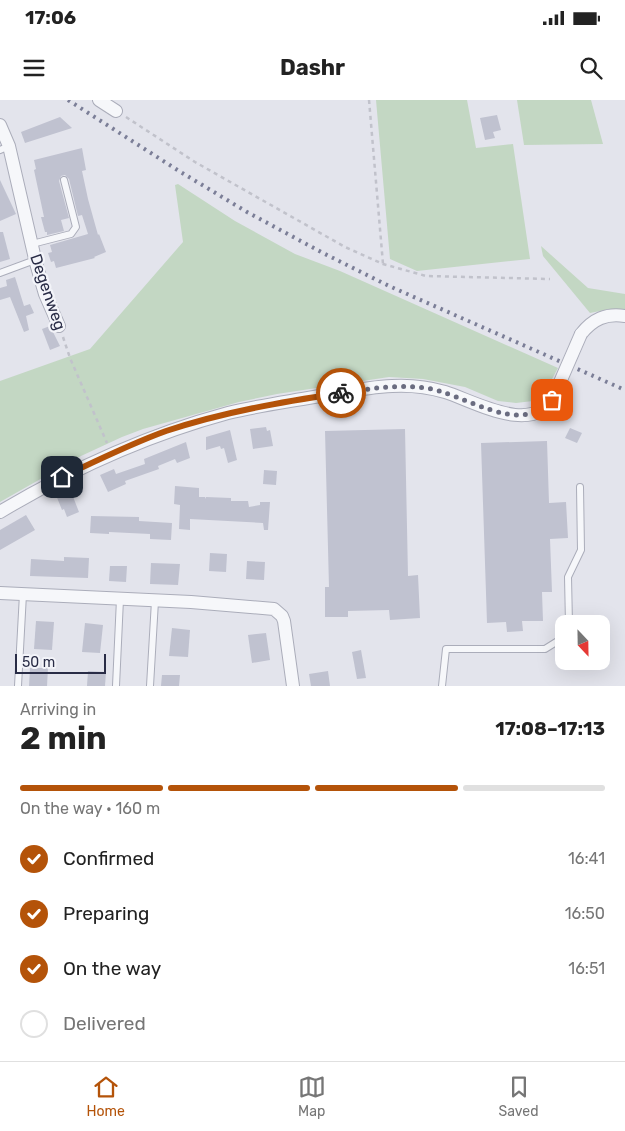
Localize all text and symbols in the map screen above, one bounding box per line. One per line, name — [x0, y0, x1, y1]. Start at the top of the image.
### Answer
text: 17:06 — [25, 6, 76, 29]
icon: menu — [20, 54, 48, 82]
text: Dashr — [280, 54, 345, 81]
icon: search — [577, 54, 605, 82]
street label: Degenweg — [26, 251, 70, 333]
courier — [316, 368, 366, 418]
icon: bike — [327, 379, 355, 407]
pin — [531, 379, 573, 421]
icon: bag — [538, 386, 566, 414]
pin — [41, 456, 83, 498]
icon: home — [48, 463, 76, 491]
north arrow — [555, 615, 610, 670]
map controls — [555, 615, 610, 670]
scale bar — [15, 651, 106, 674]
text: 50 m — [22, 654, 55, 671]
text: Arriving in — [20, 700, 96, 719]
text: 17:08–17:13 — [495, 717, 605, 740]
text: 2 min — [20, 719, 107, 757]
text: On the way · 160 m — [20, 799, 160, 818]
icon: check — [20, 845, 48, 873]
text: Confirmed — [63, 847, 154, 870]
text: 16:41 — [568, 849, 605, 868]
icon: check — [20, 900, 48, 928]
text: Preparing — [63, 902, 149, 925]
text: 16:50 — [565, 904, 605, 923]
icon: check — [20, 955, 48, 983]
text: On the way — [63, 957, 161, 980]
text: 16:51 — [568, 959, 605, 978]
text: Delivered — [63, 1012, 146, 1035]
tab: Home — [86, 1073, 125, 1120]
tab: Map — [298, 1073, 326, 1120]
tab: Saved — [499, 1073, 539, 1120]

